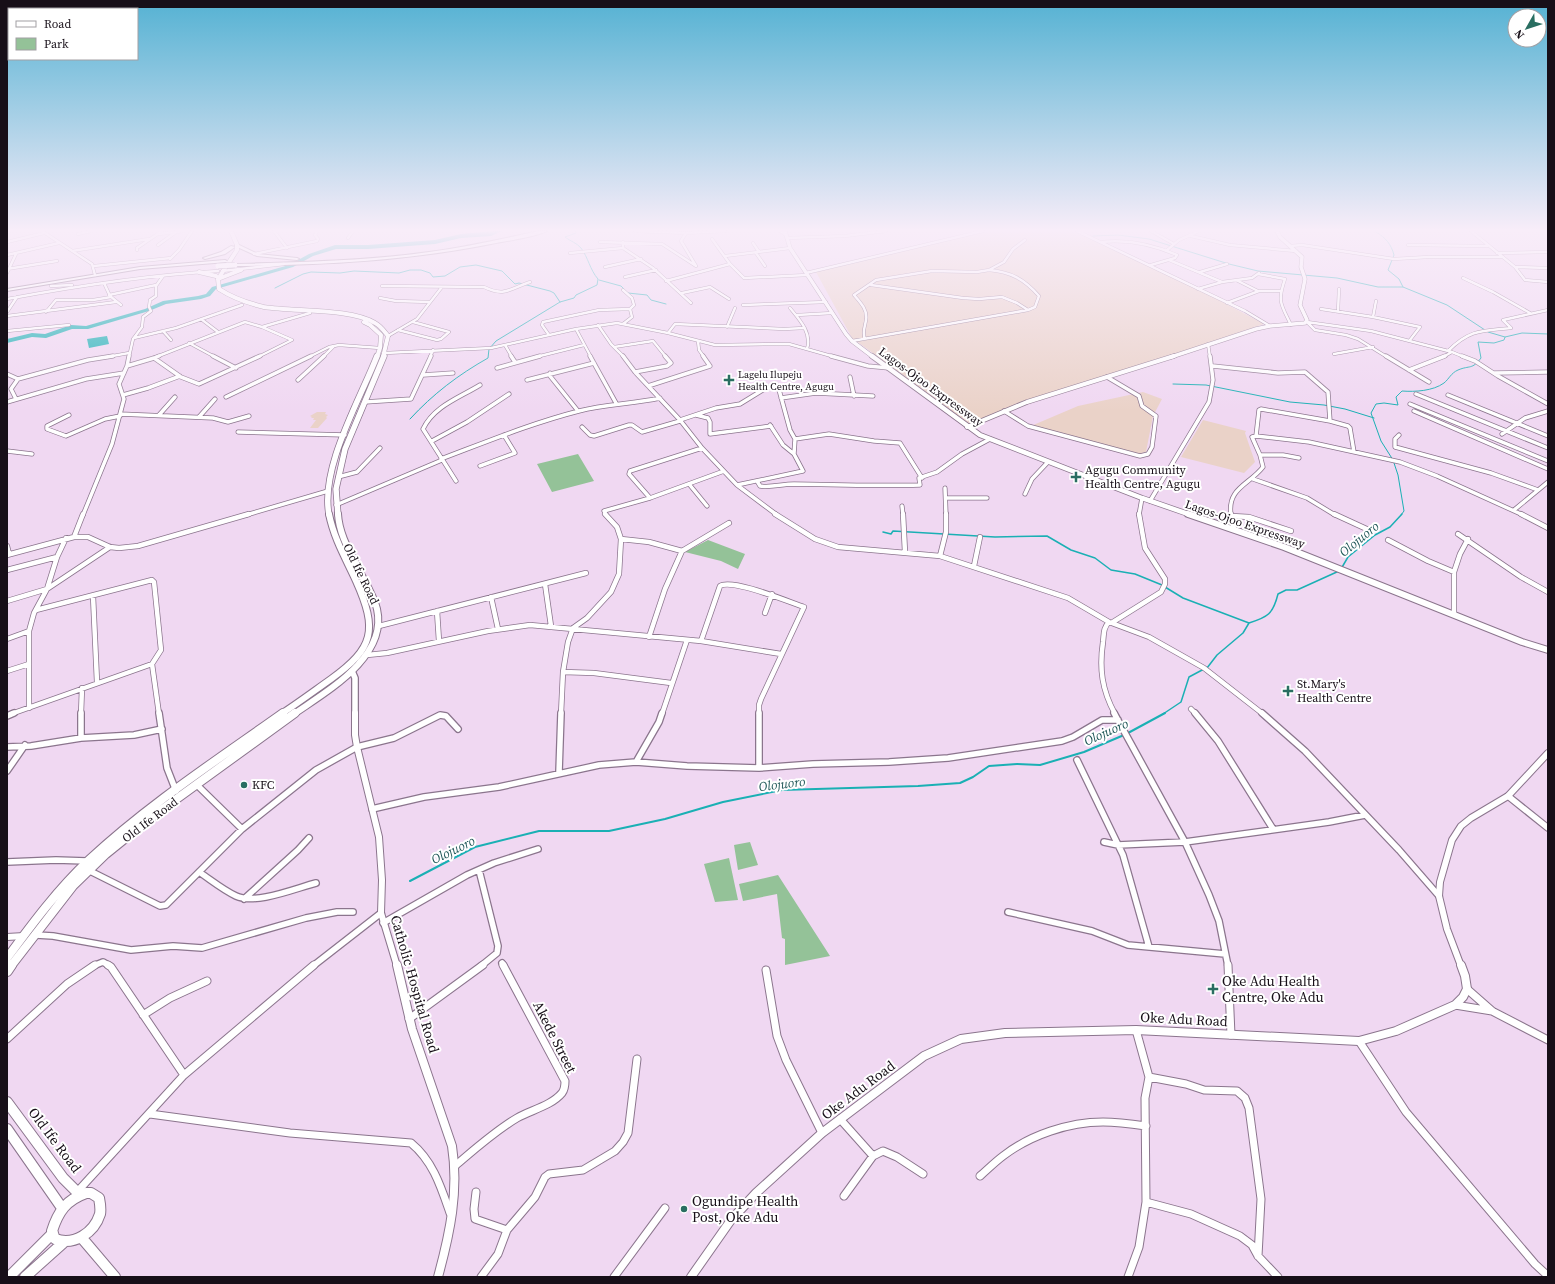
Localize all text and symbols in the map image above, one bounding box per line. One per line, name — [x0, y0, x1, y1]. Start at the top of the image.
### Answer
legend — [8, 8, 138, 60]
north arrow — [1507, 8, 1547, 48]
text: Road — [44, 16, 71, 32]
text: N — [1511, 26, 1528, 42]
text: Park — [44, 36, 69, 52]
street label: Lagos-Ojoo Expressway — [875, 344, 987, 431]
place label: Lagelu Ilupeju Health Centre, Agugu — [738, 368, 834, 393]
marker: Lagelu Ilupeju Health Centre, Agugu — [723, 374, 735, 386]
place label: Agugu Community Health Centre, Agugu — [1085, 462, 1200, 492]
marker: Agugu Community Health Centre, Agugu — [1070, 471, 1082, 483]
street label: Lagos-Ojoo Expressway — [1183, 496, 1308, 552]
water label: Olojuoro — [1335, 518, 1383, 560]
street label: Old Ife Road — [339, 541, 383, 607]
place label: St.Mary's Health Centre — [1297, 676, 1372, 706]
marker: St.Mary's Health Centre — [1282, 685, 1294, 697]
water label: Olojuoro — [1081, 715, 1131, 749]
water label: Olojuoro — [758, 773, 806, 795]
place label: KFC — [252, 777, 275, 793]
marker: KFC — [239, 780, 249, 790]
street label: Old Ife Road — [119, 794, 181, 846]
water label: Olojuoro — [428, 832, 478, 868]
street label: Catholic Hospital Road — [386, 913, 444, 1055]
place label: Oke Adu Health Centre, Oke Adu — [1222, 971, 1324, 1007]
marker: Oke Adu Health Centre, Oke Adu — [1207, 983, 1219, 995]
street label: Akede Street — [528, 998, 582, 1077]
street label: Oke Adu Road — [1140, 1007, 1228, 1031]
street label: Oke Adu Road — [817, 1056, 899, 1124]
street label: Old Ife Road — [24, 1103, 86, 1177]
place label: Ogundipe Health Post, Oke Adu — [692, 1191, 798, 1227]
marker: Ogundipe Health Post, Oke Adu — [679, 1204, 689, 1214]

